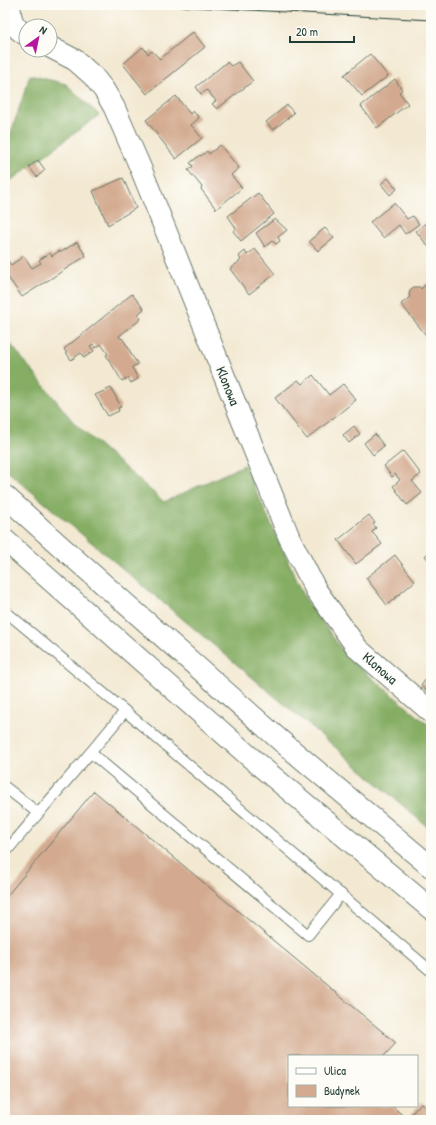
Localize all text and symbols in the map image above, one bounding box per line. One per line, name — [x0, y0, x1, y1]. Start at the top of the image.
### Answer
north arrow — [18, 18, 58, 58]
scale bar — [290, 18, 354, 44]
text: N — [37, 22, 50, 37]
text: 20 m — [296, 23, 318, 40]
street label: Klonowa — [212, 363, 245, 409]
street label: Klonowa — [359, 647, 402, 688]
legend — [288, 1055, 418, 1107]
text: Ulica — [324, 1062, 346, 1079]
text: Budynek — [324, 1082, 360, 1099]

